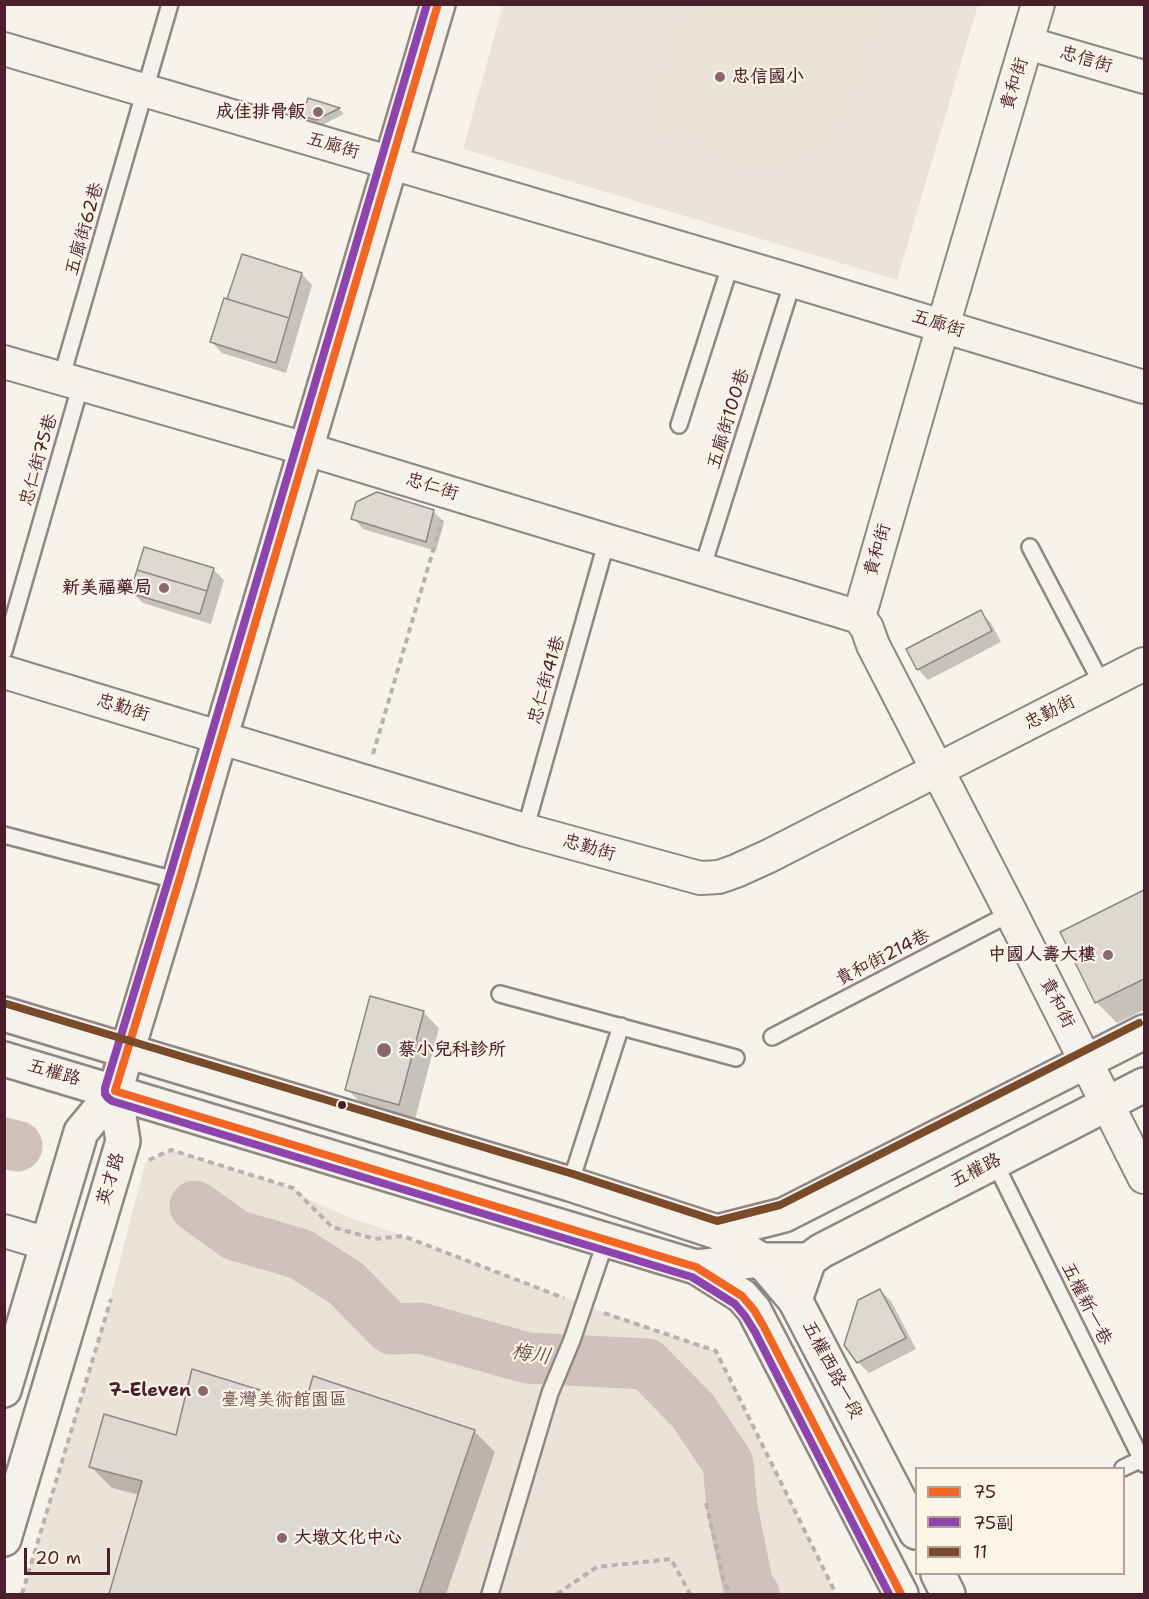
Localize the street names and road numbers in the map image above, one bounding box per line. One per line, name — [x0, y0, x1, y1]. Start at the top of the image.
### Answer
street label: 忠信街 — [1057, 42, 1115, 78]
street label: 貴和街 — [997, 55, 1033, 113]
street label: 五廊街 — [304, 128, 362, 164]
street label: 五廊街62巷 — [61, 180, 109, 278]
street label: 五廊街 — [909, 306, 967, 342]
street label: 五廊街100巷 — [703, 366, 755, 472]
street label: 忠仁街75巷 — [16, 411, 62, 509]
street label: 忠仁街 — [403, 469, 461, 505]
street label: 貴和街 — [860, 521, 896, 579]
street label: 忠仁街41巷 — [524, 633, 570, 727]
street label: 忠勤街 — [94, 690, 152, 726]
street label: 忠勤街 — [1021, 691, 1079, 735]
street label: 忠勤街 — [560, 830, 618, 866]
street label: 貴和街214巷 — [832, 925, 934, 991]
street label: 貴和街 — [1035, 974, 1079, 1032]
street label: 五權路 — [25, 1055, 83, 1091]
street label: 五權路 — [947, 1149, 1005, 1193]
street label: 英才路 — [93, 1150, 129, 1208]
street label: 五權新一巷 — [1056, 1259, 1116, 1349]
street label: 五權西路一段 — [797, 1317, 867, 1423]

